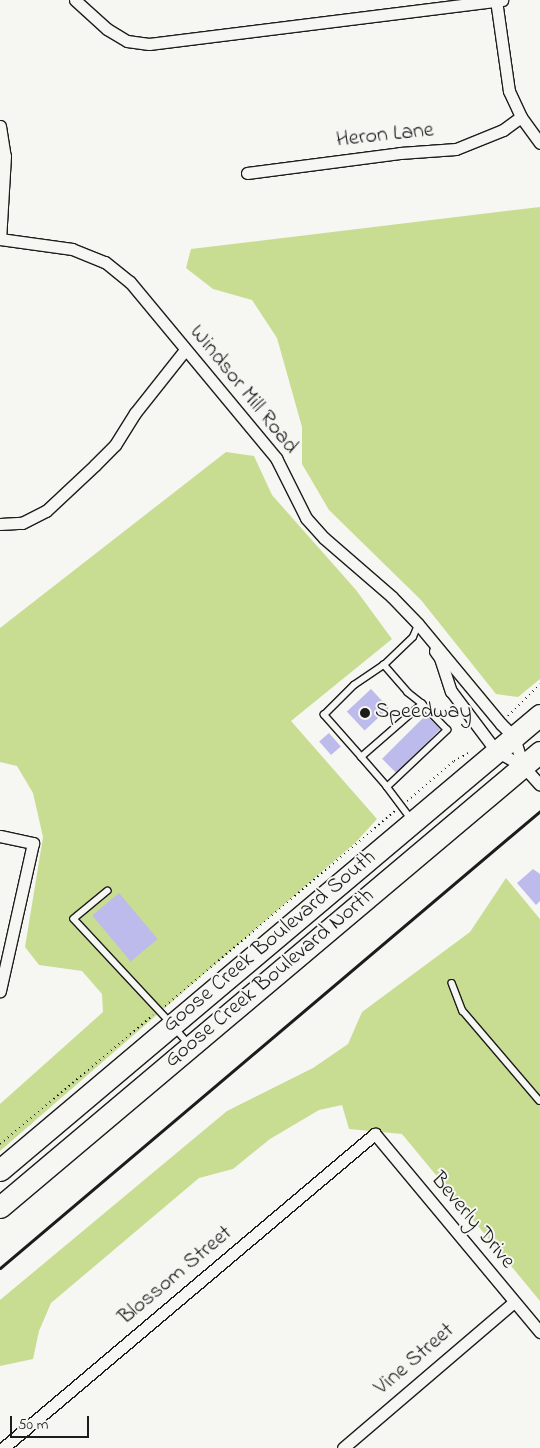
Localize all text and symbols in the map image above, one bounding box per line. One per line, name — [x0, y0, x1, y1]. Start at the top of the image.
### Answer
street label: Heron Lane — [335, 118, 435, 154]
street label: Windsor Mill Road — [183, 320, 303, 460]
place label: Speedway — [375, 700, 472, 726]
marker: Speedway — [359, 707, 371, 719]
street label: Goose Creek Boulevard South — [158, 845, 382, 1039]
street label: Goose Creek Boulevard North — [160, 884, 380, 1074]
street label: Beverly Drive — [424, 1167, 520, 1275]
street label: Blossom Street — [114, 1221, 238, 1331]
street label: Vine Street — [370, 1318, 460, 1402]
scale bar — [12, 1406, 91, 1438]
text: 50 m — [18, 1414, 48, 1436]

